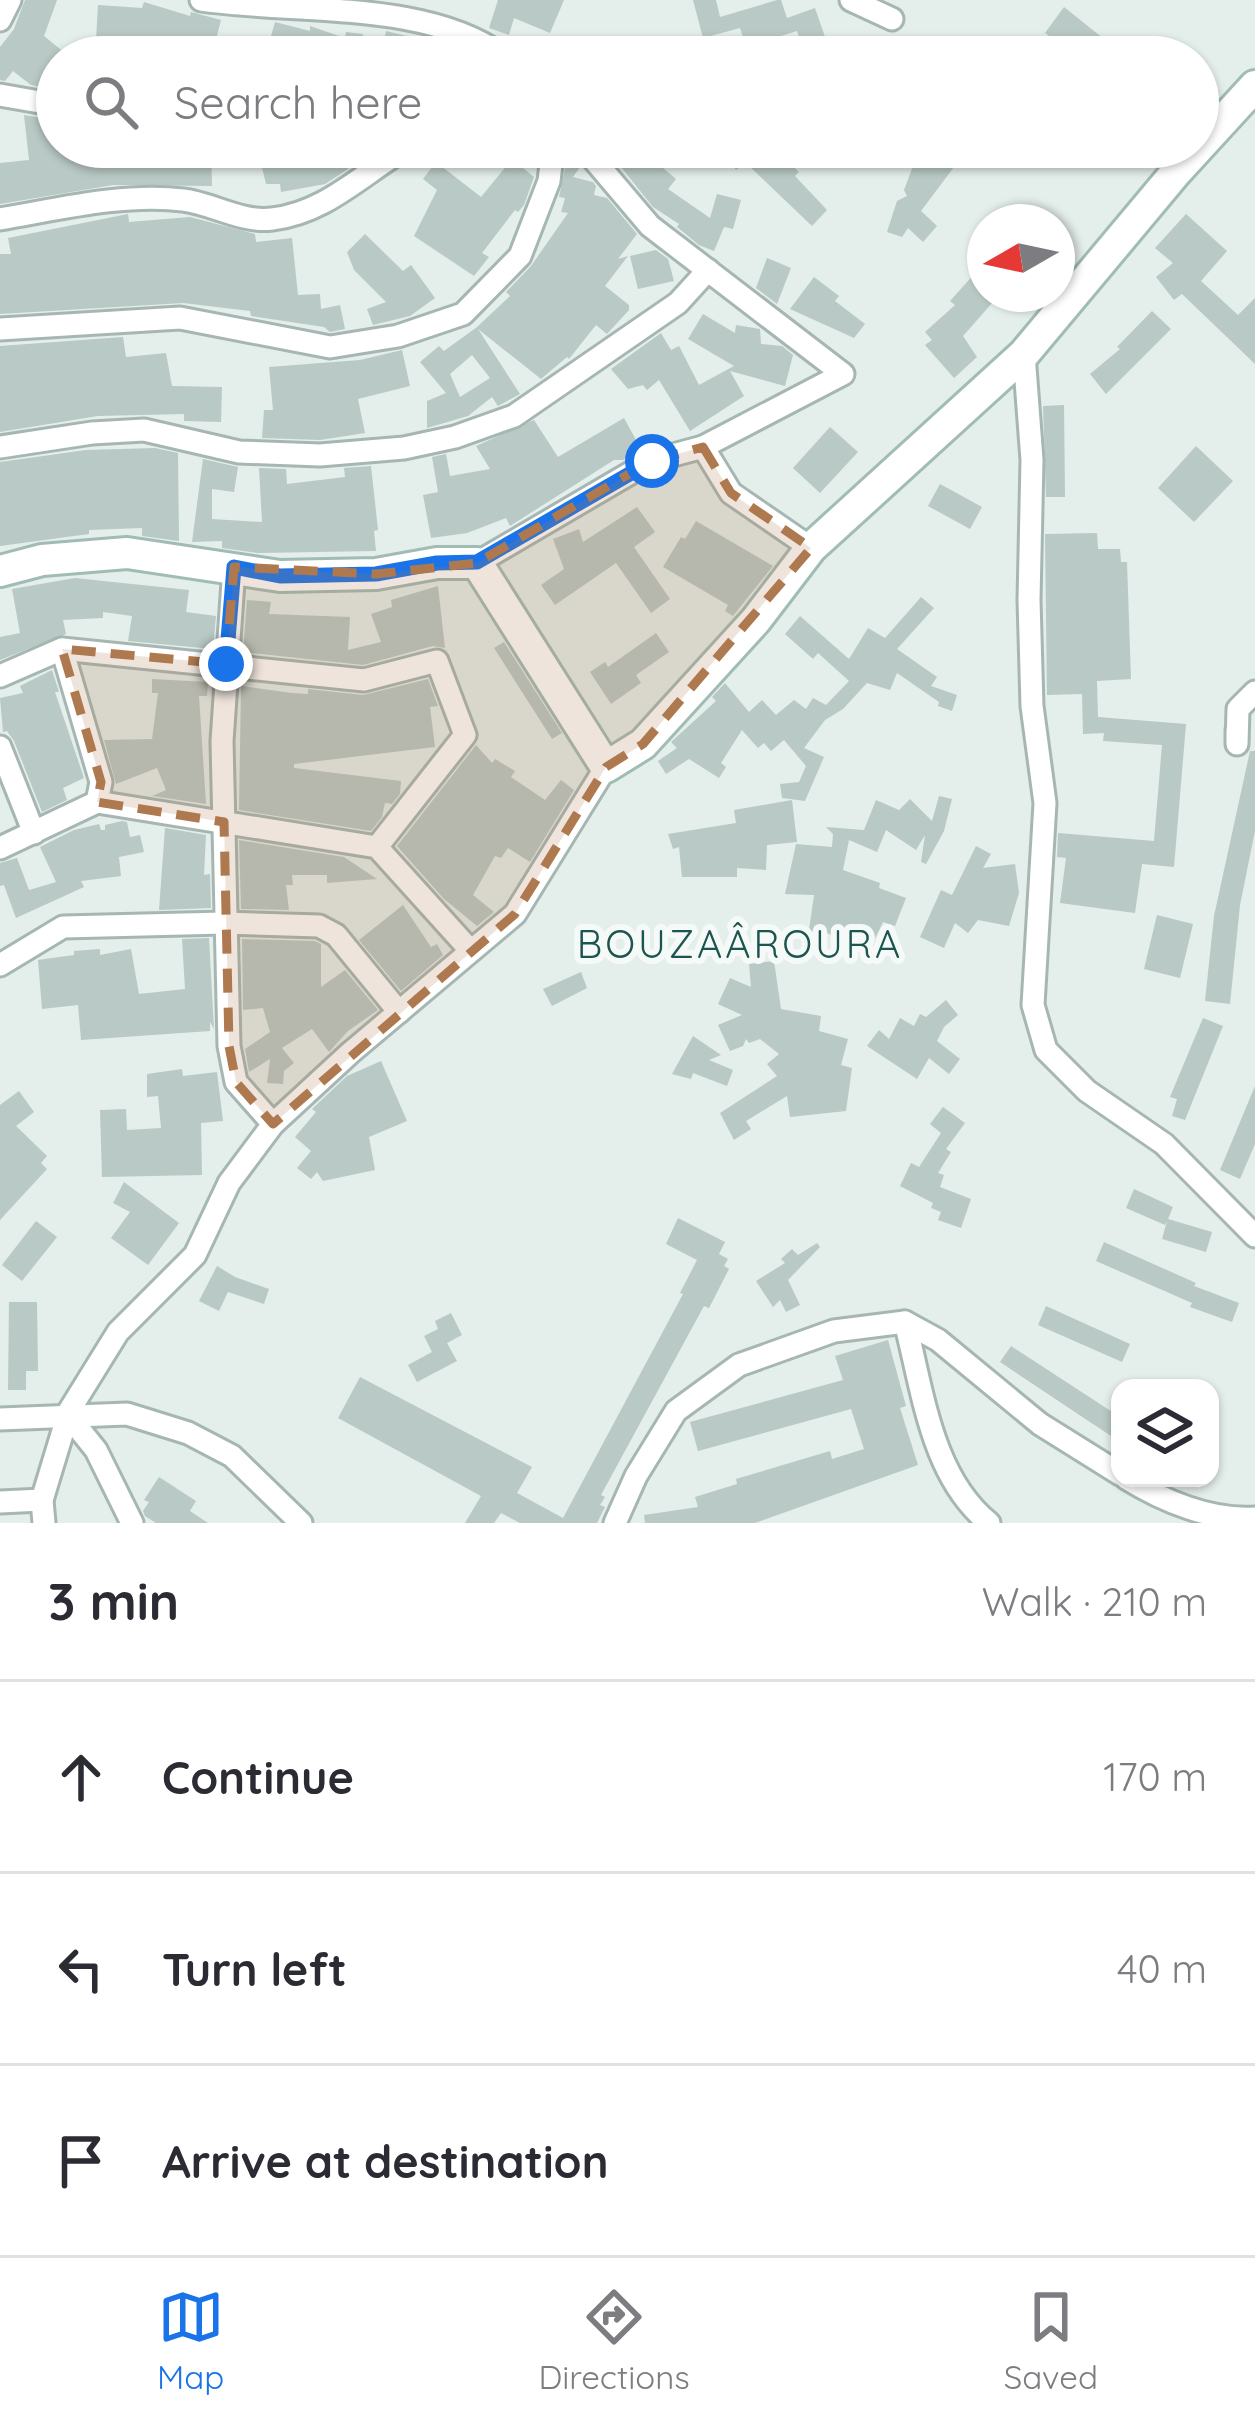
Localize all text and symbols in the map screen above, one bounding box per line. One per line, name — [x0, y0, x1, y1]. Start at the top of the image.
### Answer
search box — [36, 36, 1219, 168]
icon: search — [78, 69, 144, 135]
text: Search here — [174, 74, 422, 130]
north arrow — [967, 204, 1075, 312]
route start — [625, 434, 679, 488]
route end — [199, 637, 253, 691]
district label: BOUZAÂROURA — [577, 919, 903, 968]
map controls — [1111, 1379, 1219, 1487]
button: layers — [1111, 1379, 1219, 1487]
text: 3 min — [48, 1569, 179, 1633]
text: Walk · 210 m — [982, 1577, 1207, 1626]
icon: ahead — [48, 1744, 114, 1810]
text: Continue — [162, 1749, 354, 1805]
text: 170 m — [1103, 1752, 1207, 1801]
icon: left — [48, 1936, 114, 2002]
text: Turn left — [162, 1941, 347, 1997]
text: 40 m — [1117, 1944, 1207, 1993]
icon: arrive — [48, 2128, 114, 2194]
text: Arrive at destination — [162, 2133, 608, 2189]
tab: Map — [157, 2284, 224, 2397]
tab: Directions — [538, 2284, 690, 2397]
tab: Saved — [1004, 2284, 1098, 2397]

